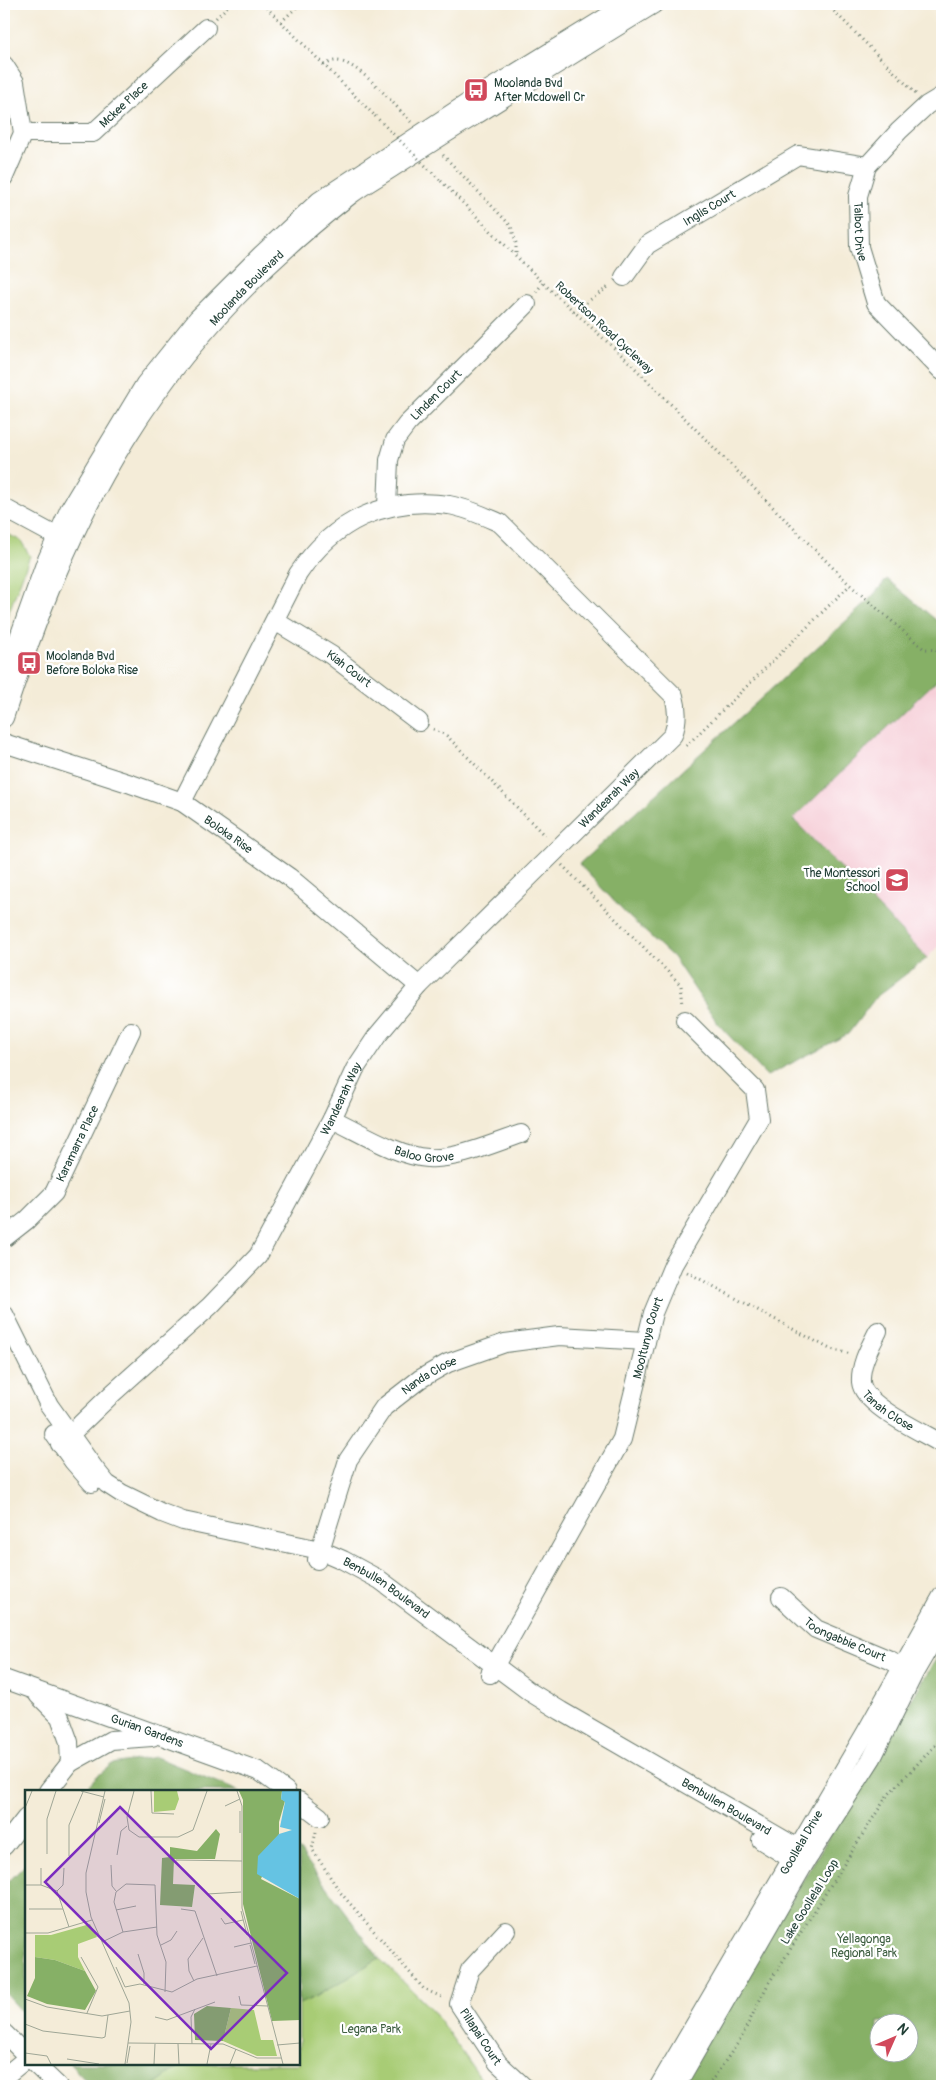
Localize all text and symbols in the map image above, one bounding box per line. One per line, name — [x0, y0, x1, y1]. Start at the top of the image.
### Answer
place label: Moolanda Bvd After Mcdowell Cr — [494, 76, 586, 105]
bus stop icon: Moolanda Bvd After Mcdowell Cr — [463, 77, 489, 103]
street label: Mckee Place — [96, 78, 151, 131]
street label: Inglis Court — [680, 186, 738, 229]
street label: Talbot Drive — [851, 201, 870, 263]
street label: Moolanda Boulevard — [206, 247, 287, 329]
street label: Robertson Road Cycleway — [552, 279, 656, 377]
street label: Linden Court — [407, 366, 465, 424]
street label: Kiah Court — [324, 647, 374, 691]
place label: Moolanda Bvd Before Boloka Rise — [46, 649, 138, 678]
bus stop icon: Moolanda Bvd Before Boloka Rise — [16, 650, 42, 676]
street label: Wandearah Way — [576, 765, 642, 831]
street label: Boloka Rise — [201, 812, 256, 857]
place label: The Montessori School — [803, 866, 880, 895]
school or university icon: The Montessori School — [884, 867, 910, 893]
street label: Wandearah Way — [317, 1059, 365, 1138]
street label: Karamarra Place — [53, 1103, 102, 1184]
street label: Baloo Grove — [392, 1143, 455, 1166]
street label: Mooltunya Court — [630, 1294, 666, 1380]
street label: Nanda Close — [398, 1353, 459, 1398]
street label: Tanah Close — [859, 1387, 916, 1434]
street label: Benbullen Boulevard — [340, 1554, 433, 1622]
street label: Toongabbie Court — [801, 1614, 888, 1665]
street label: Gurian Gardens — [109, 1711, 186, 1751]
street label: Benbullen Boulevard — [679, 1775, 774, 1838]
inset map — [25, 1790, 300, 2065]
street label: Goollelal Drive — [777, 1808, 826, 1877]
street label: Lake Goollelal Loop — [778, 1856, 842, 1947]
park label: Yellagonga Regional Park — [831, 1932, 897, 1961]
street label: Pillapai Court — [456, 2005, 505, 2068]
north arrow — [868, 2012, 918, 2062]
text: N — [893, 2020, 912, 2039]
park label: Legana Park — [341, 2022, 401, 2037]

